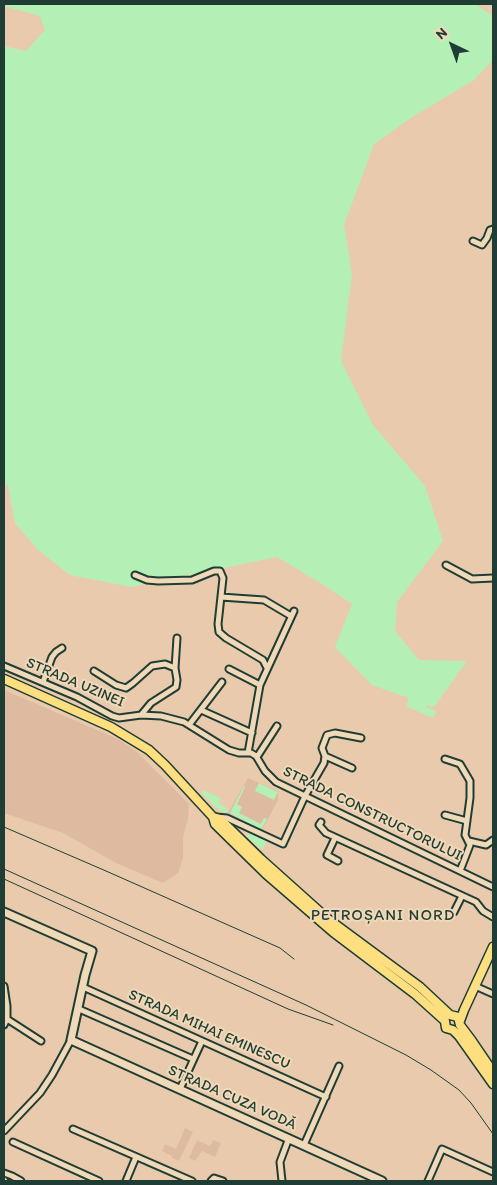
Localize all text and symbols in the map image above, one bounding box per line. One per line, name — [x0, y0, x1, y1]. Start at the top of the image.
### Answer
north arrow — [427, 20, 477, 70]
text: N — [432, 24, 451, 43]
street label: STRADA UZINEI — [23, 654, 127, 712]
street label: STRADA CONSTRUCTORULUI — [280, 763, 464, 865]
district label: PETROȘANI NORD — [309, 906, 457, 926]
street label: STRADA MIHAI EMINESCU — [125, 986, 293, 1074]
street label: STRADA CUZA VODĂ — [165, 1062, 299, 1134]

